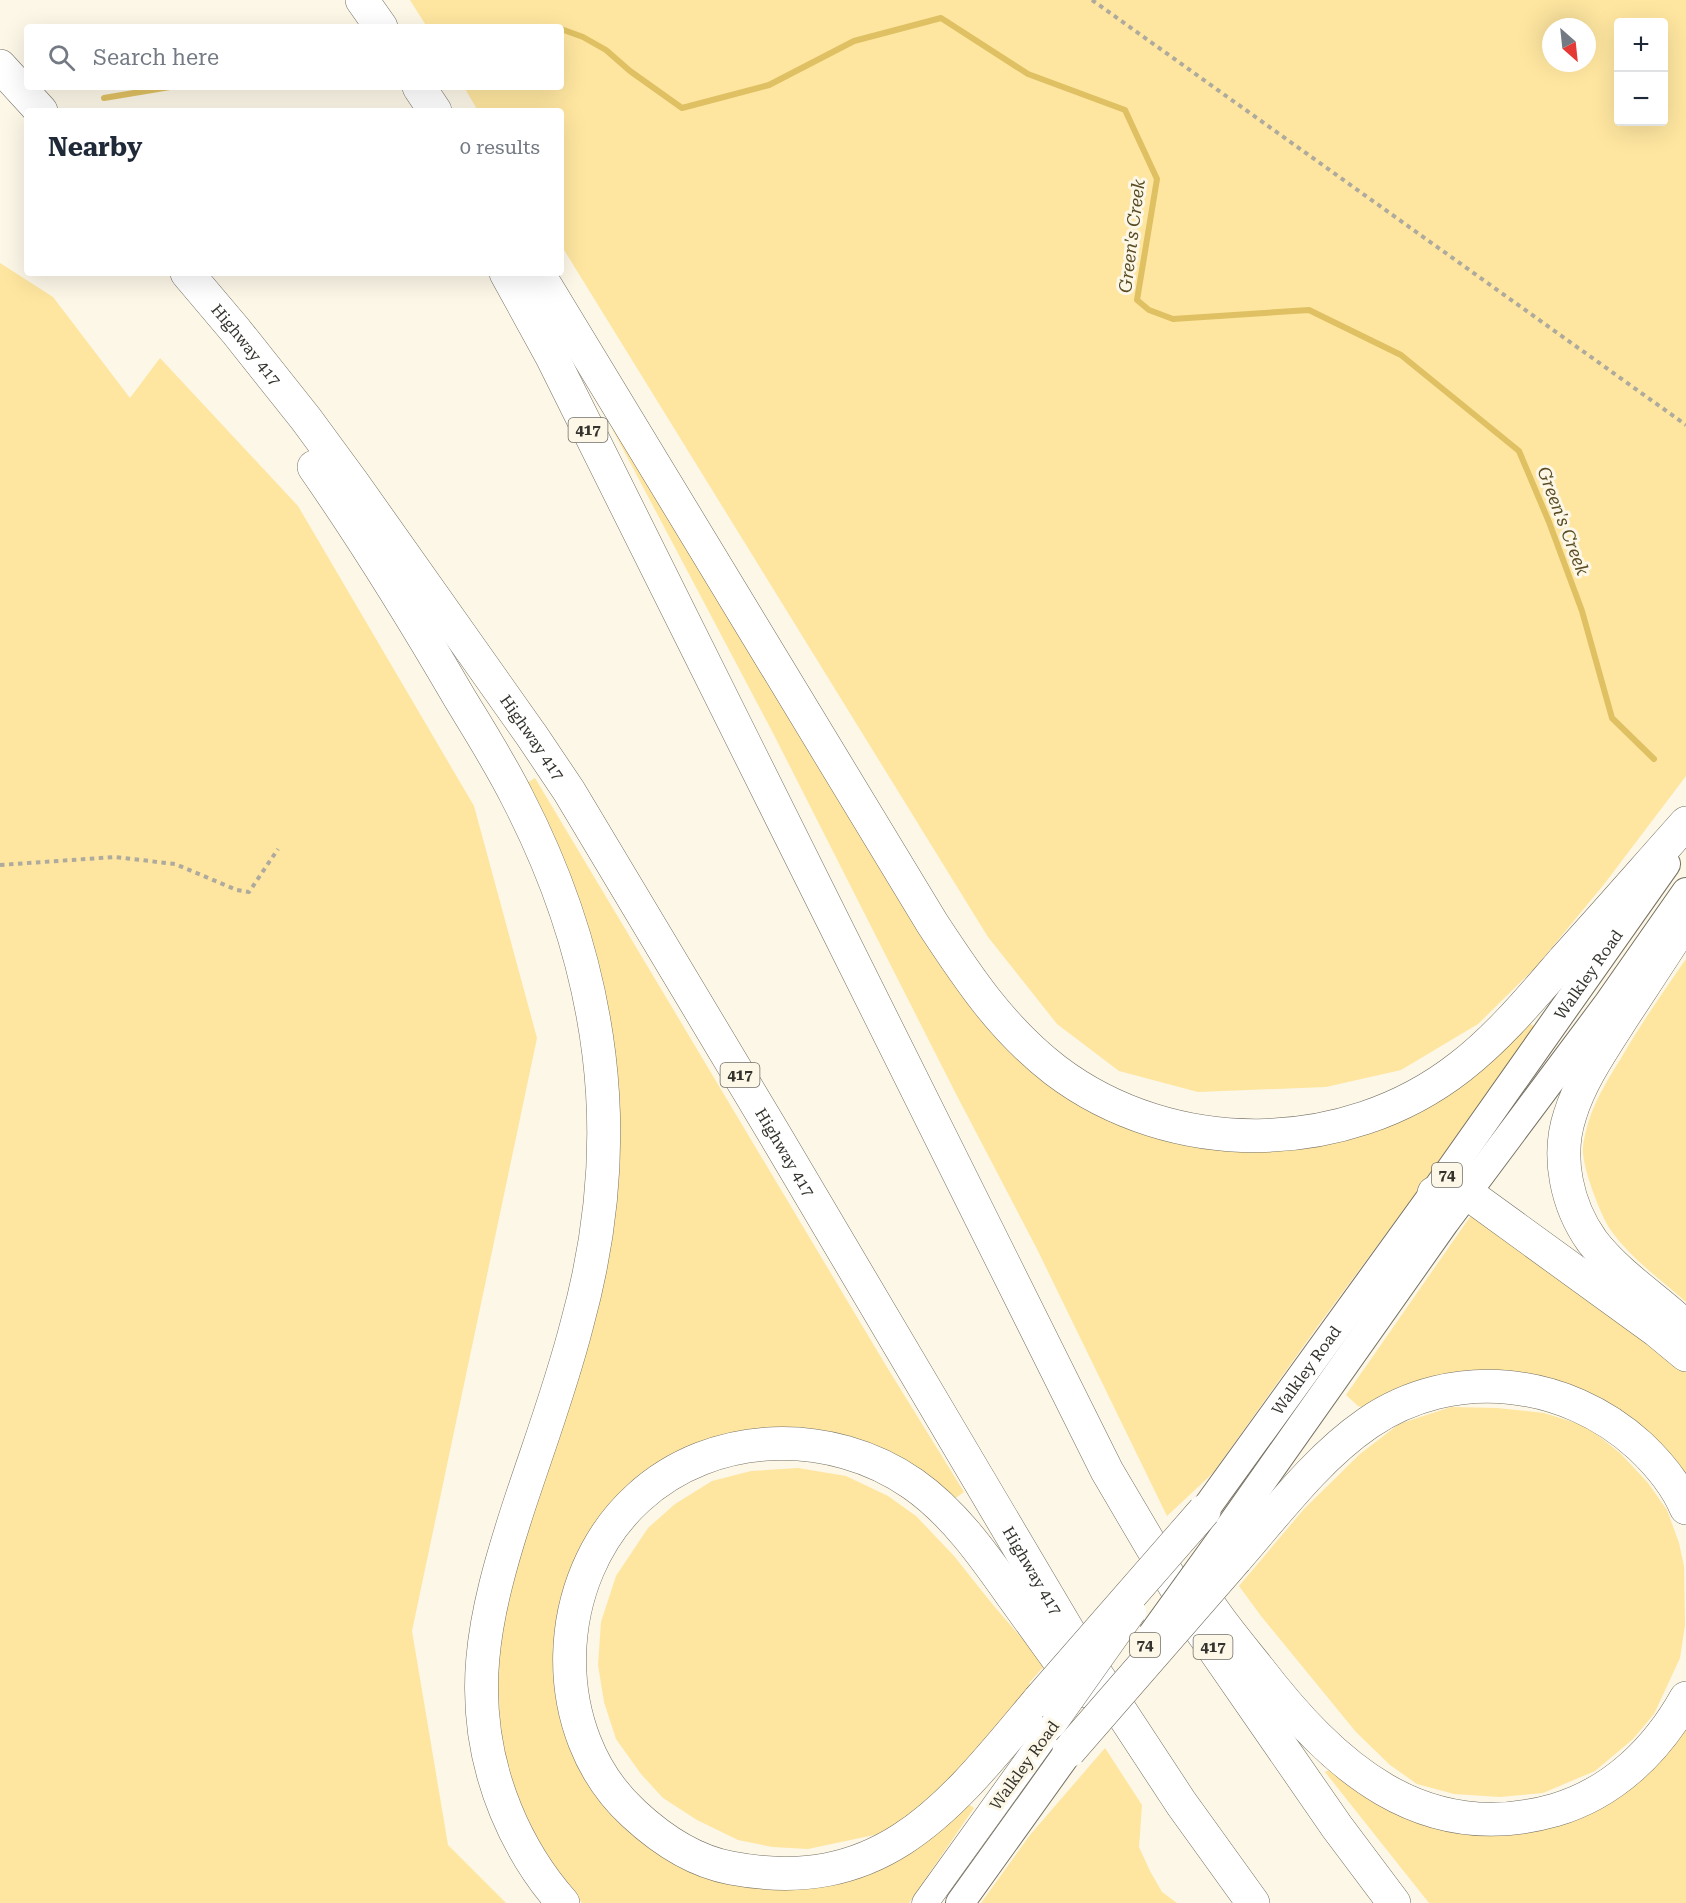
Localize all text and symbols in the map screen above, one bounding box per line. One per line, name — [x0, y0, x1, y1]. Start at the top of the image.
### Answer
north arrow — [1542, 18, 1596, 72]
map controls — [1614, 18, 1668, 126]
button: + — [1614, 18, 1668, 72]
search box — [24, 24, 564, 90]
icon: search — [45, 41, 78, 74]
text: Search here — [93, 45, 219, 70]
button: − — [1614, 72, 1668, 126]
text: Nearby — [48, 132, 142, 162]
text: 0 results — [460, 135, 540, 159]
water label: Green's Creek — [1114, 178, 1149, 294]
street label: Highway 417 — [207, 300, 285, 390]
road number: 417 — [568, 418, 608, 442]
water label: Green's Creek — [1533, 464, 1594, 578]
street label: Highway 417 — [496, 691, 568, 784]
street label: Walkley Road — [1550, 926, 1627, 1023]
road number: 417 — [720, 1063, 760, 1087]
street label: Highway 417 — [751, 1105, 818, 1200]
road number: 74 — [1432, 1163, 1462, 1187]
street label: Walkley Road — [1268, 1322, 1345, 1419]
street label: Highway 417 — [999, 1523, 1066, 1619]
road number: 74 — [1130, 1633, 1160, 1657]
road number: 417 — [1194, 1635, 1232, 1659]
street label: Walkley Road — [986, 1717, 1063, 1813]

